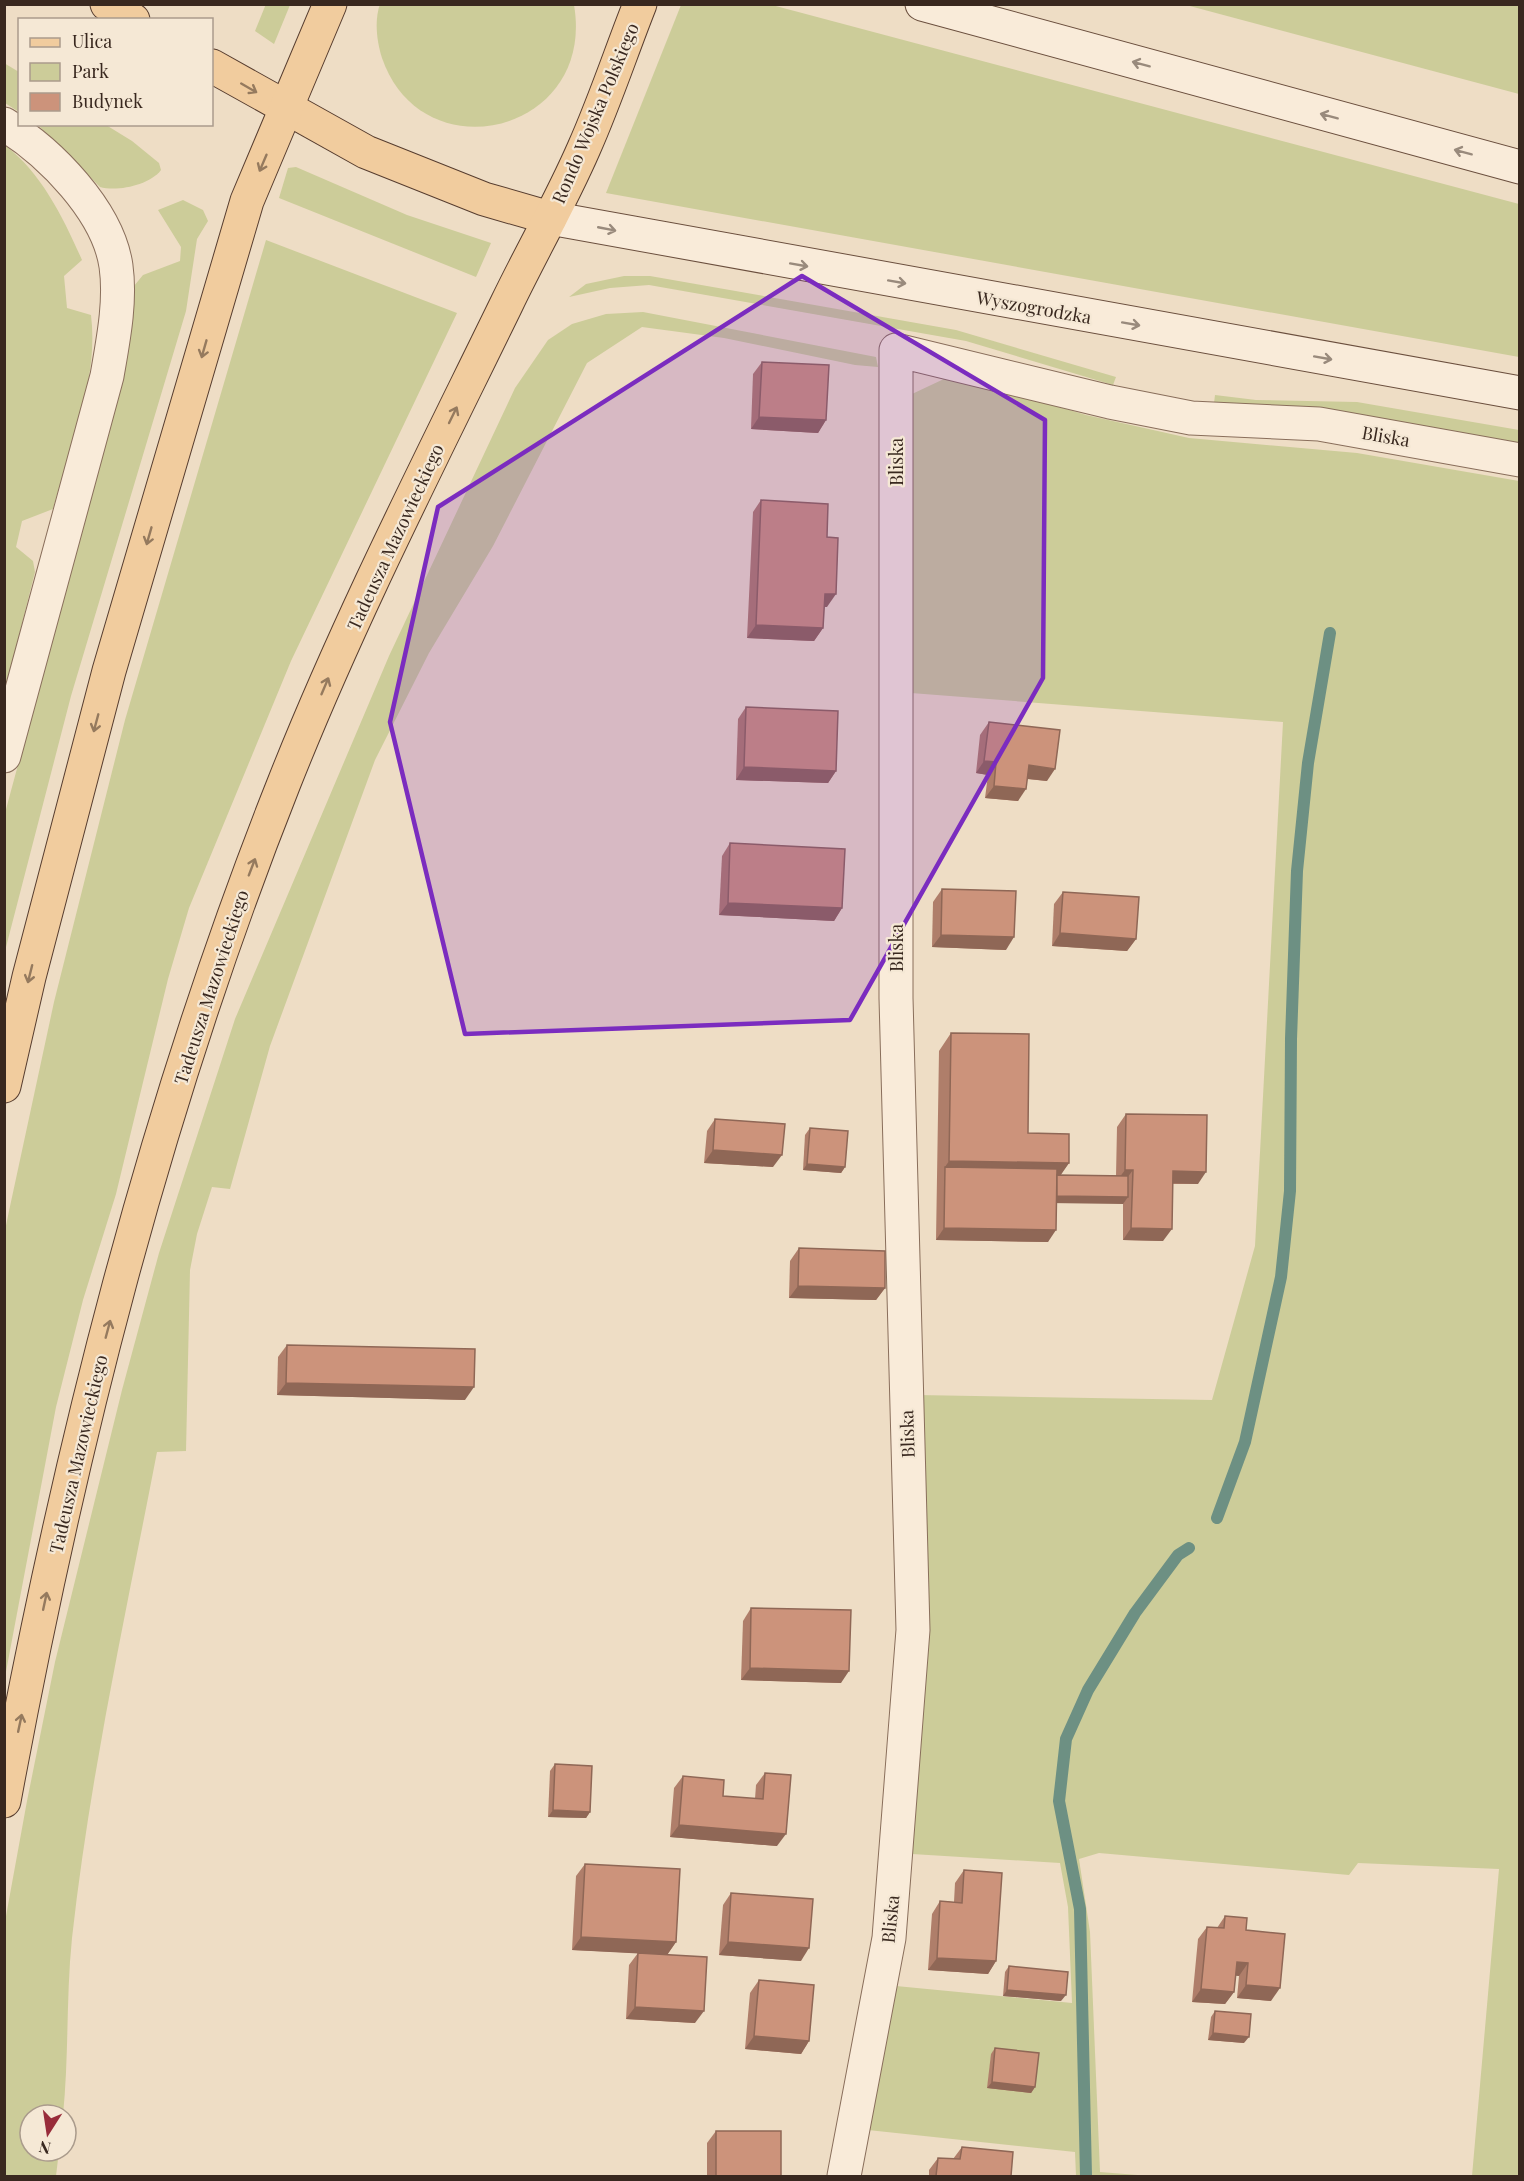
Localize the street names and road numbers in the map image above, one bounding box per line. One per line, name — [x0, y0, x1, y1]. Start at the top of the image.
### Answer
street label: Rondo Wojska Polskiego — [546, 19, 644, 207]
street label: Wyszogrodzka — [974, 285, 1093, 329]
street label: Bliska — [1360, 420, 1412, 452]
street label: Bliska — [884, 438, 908, 486]
street label: Tadeusza Mazowieckiego — [341, 440, 449, 634]
street label: Tadeusza Mazowieckiego — [168, 887, 254, 1087]
street label: Bliska — [884, 924, 908, 972]
street label: Tadeusza Mazowieckiego — [43, 1352, 113, 1556]
street label: Bliska — [894, 1409, 920, 1459]
street label: Bliska — [876, 1894, 904, 1944]

